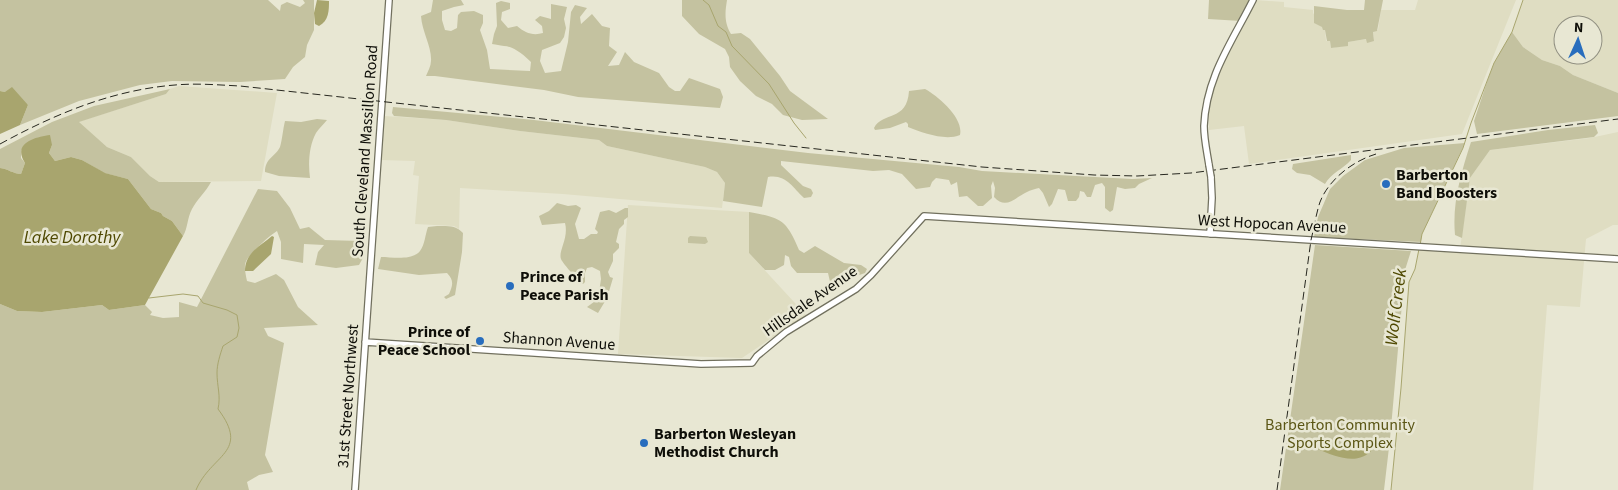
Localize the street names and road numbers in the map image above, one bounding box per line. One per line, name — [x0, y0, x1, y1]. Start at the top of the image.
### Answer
street label: South Cleveland Massillon Road — [347, 44, 383, 258]
street label: West Hopocan Avenue — [1197, 209, 1347, 239]
street label: Hillsdale Avenue — [758, 260, 862, 342]
street label: 31st Street Northwest — [332, 323, 364, 469]
street label: Shannon Avenue — [502, 326, 616, 356]

